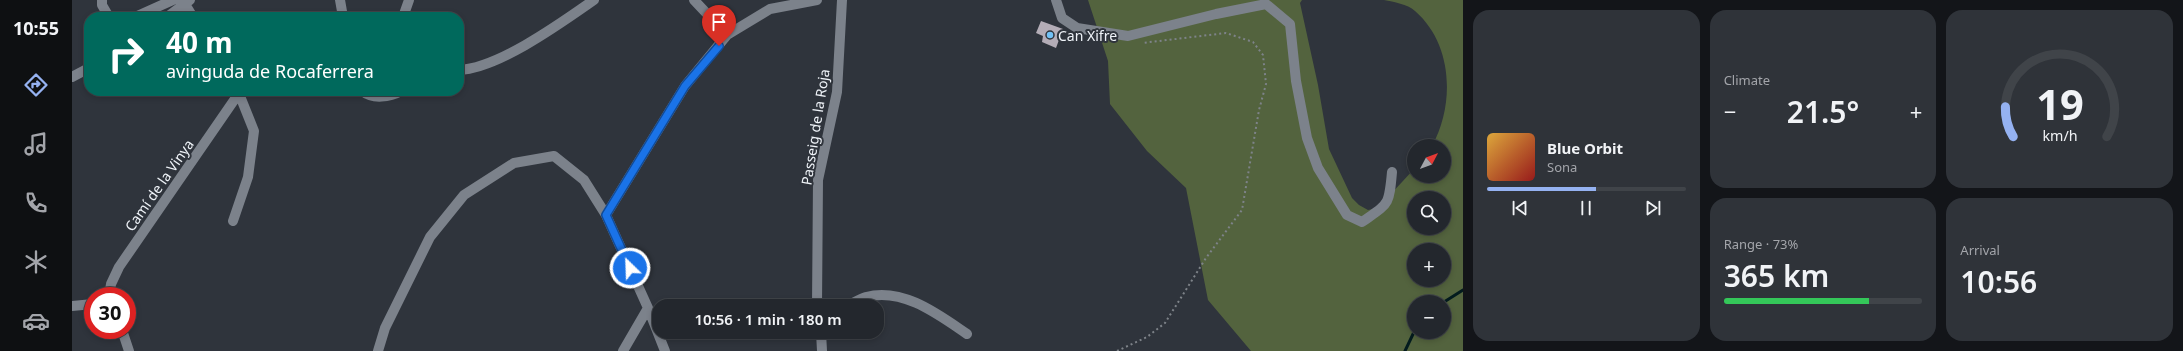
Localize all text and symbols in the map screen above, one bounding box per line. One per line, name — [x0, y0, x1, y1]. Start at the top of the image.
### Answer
pin — [702, 5, 736, 46]
icon: arrive — [708, 11, 730, 33]
text: 10:55 — [13, 16, 59, 40]
text: 40 m — [166, 23, 233, 61]
place label: Can Xifre — [1058, 26, 1117, 45]
icon: right — [100, 28, 152, 80]
marker: Can Xifre — [1045, 30, 1055, 40]
text: avinguda de Rocaferrera — [166, 59, 374, 83]
street label: Passeig de la Roja — [796, 68, 834, 186]
icon: directions — [22, 71, 50, 99]
text: Climate — [1724, 71, 1770, 89]
text: 19 — [2036, 76, 2083, 132]
text: 21.5° — [1787, 91, 1859, 132]
text: − — [1724, 96, 1736, 126]
text: + — [1910, 96, 1922, 126]
text: km/h — [2042, 126, 2077, 145]
icon: music — [22, 130, 50, 158]
street label: Camí de la Vinya — [120, 135, 198, 235]
text: Blue Orbit — [1547, 138, 1623, 158]
north arrow — [1407, 139, 1451, 183]
map controls — [1407, 139, 1451, 339]
text: Sona — [1547, 158, 1577, 176]
icon: phone — [22, 189, 50, 217]
button: search — [1407, 191, 1451, 235]
icon: previous — [1509, 197, 1531, 219]
icon: pause — [1575, 197, 1597, 219]
icon: next — [1642, 197, 1664, 219]
text: Range · 73% — [1724, 235, 1798, 253]
text: Arrival — [1960, 241, 2000, 259]
button: + — [1407, 243, 1451, 287]
position arrow — [609, 247, 651, 289]
icon: climate — [22, 248, 50, 276]
text: 365 km — [1724, 255, 1829, 296]
text: 10:56 — [1960, 261, 2037, 302]
speed limit sign: 30 — [84, 287, 136, 339]
button: − — [1407, 295, 1451, 339]
icon: car — [22, 307, 50, 335]
text: 10:56 · 1 min · 180 m — [694, 309, 842, 329]

